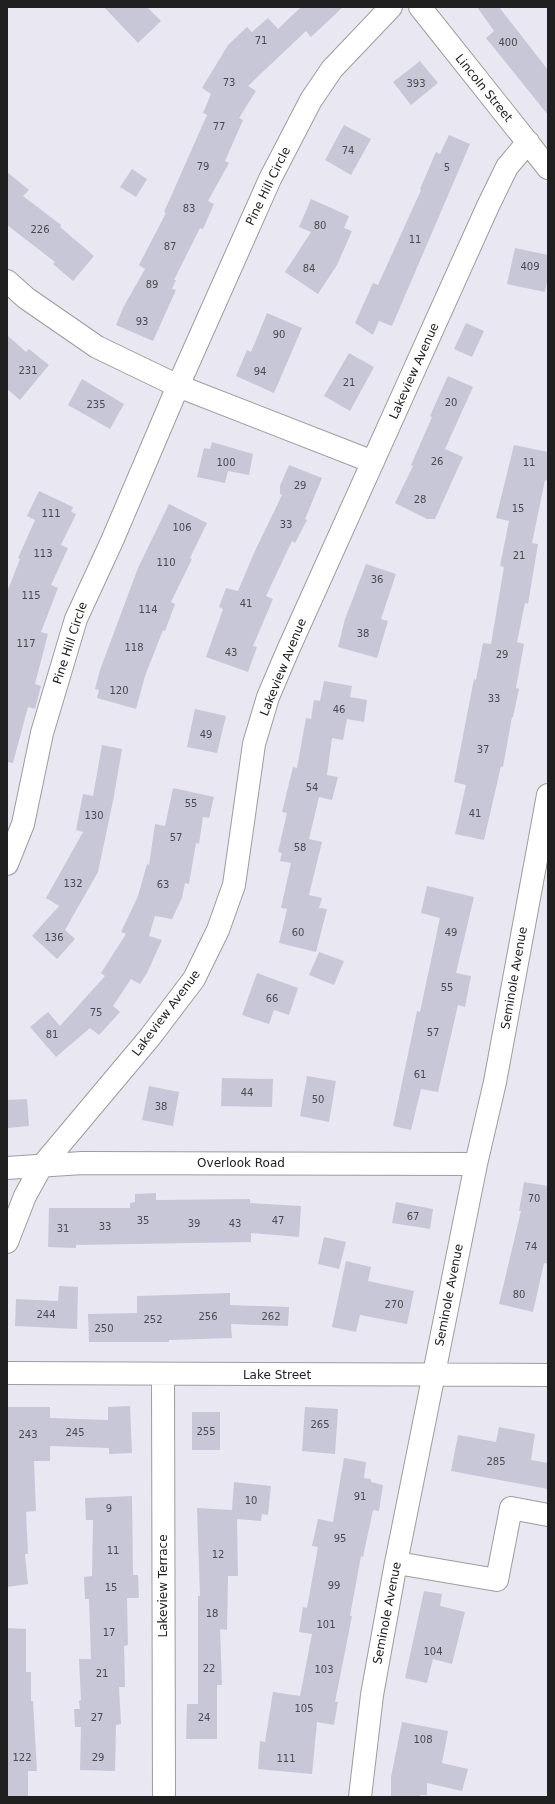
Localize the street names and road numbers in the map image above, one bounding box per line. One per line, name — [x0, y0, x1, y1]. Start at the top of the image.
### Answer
street label: Lincoln Street — [453, 51, 516, 125]
street label: Pine Hill Circle — [243, 144, 293, 228]
street label: Lakeview Avenue — [386, 321, 442, 421]
street label: Pine Hill Circle — [50, 600, 90, 686]
street label: Lakeview Avenue — [257, 616, 309, 718]
street label: Seminole Avenue — [498, 926, 530, 1030]
street label: Lakeview Avenue — [129, 967, 203, 1059]
street label: Overlook Road — [197, 1156, 285, 1170]
street label: Seminole Avenue — [432, 1243, 466, 1347]
street label: Lake Street — [243, 1368, 311, 1382]
street label: Lakeview Terrace — [156, 1534, 170, 1638]
street label: Seminole Avenue — [370, 1561, 404, 1665]

